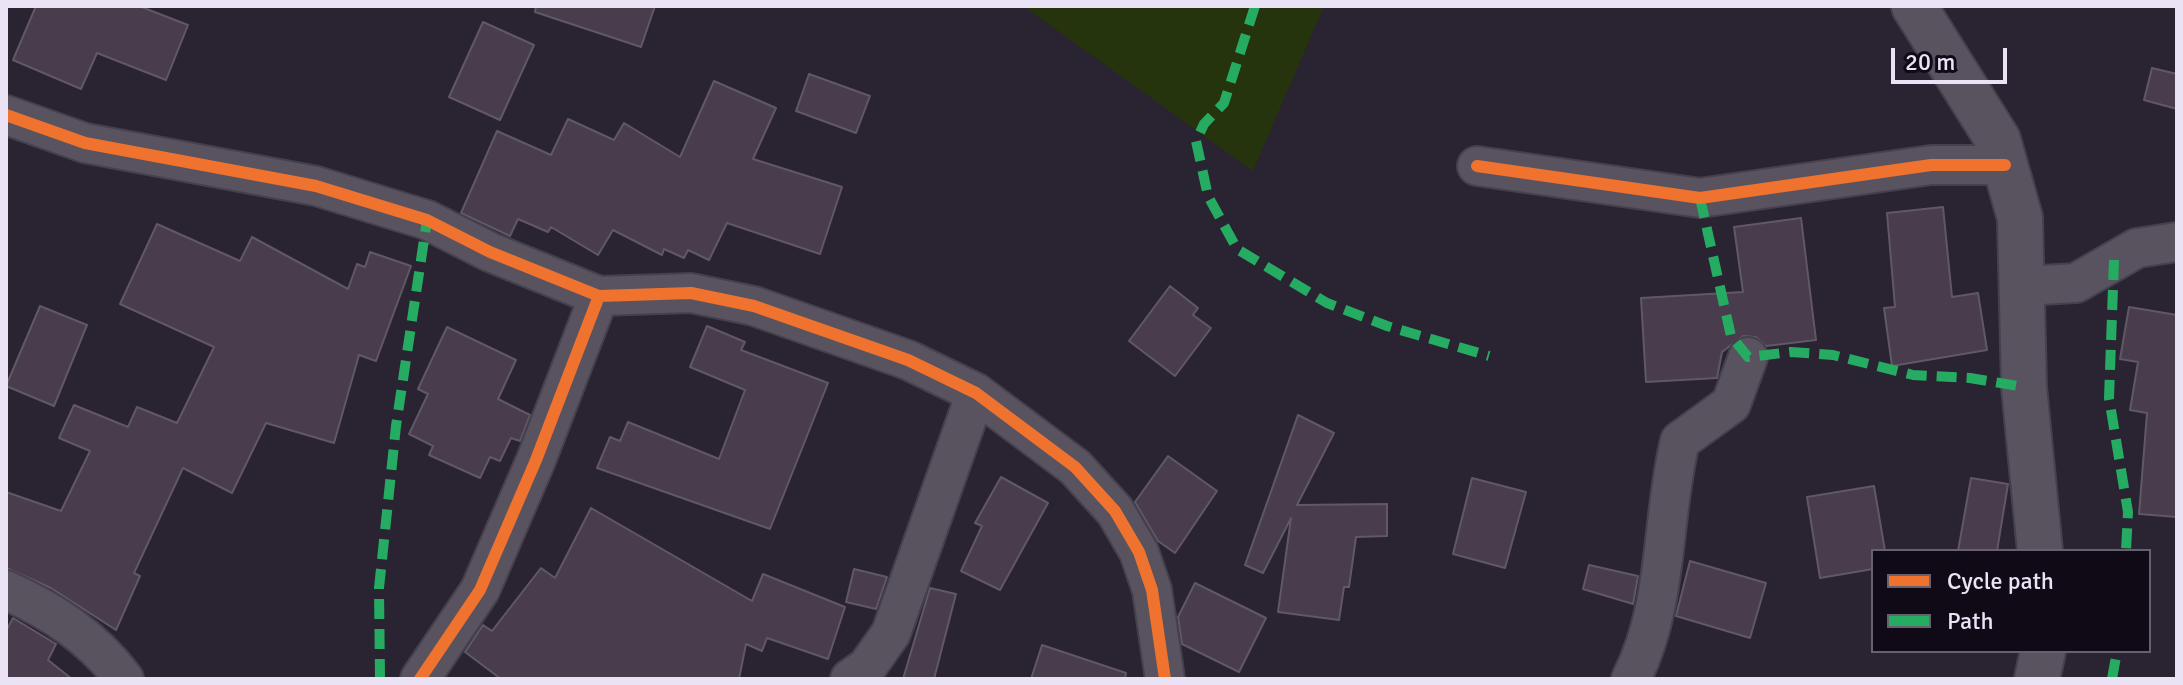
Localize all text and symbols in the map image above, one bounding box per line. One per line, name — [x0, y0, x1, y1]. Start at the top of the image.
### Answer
scale bar — [1895, 32, 2011, 82]
text: 20 m — [1905, 47, 1955, 77]
legend — [1871, 549, 2151, 653]
text: Cycle path — [1947, 566, 2054, 596]
text: Path — [1947, 606, 1993, 636]

